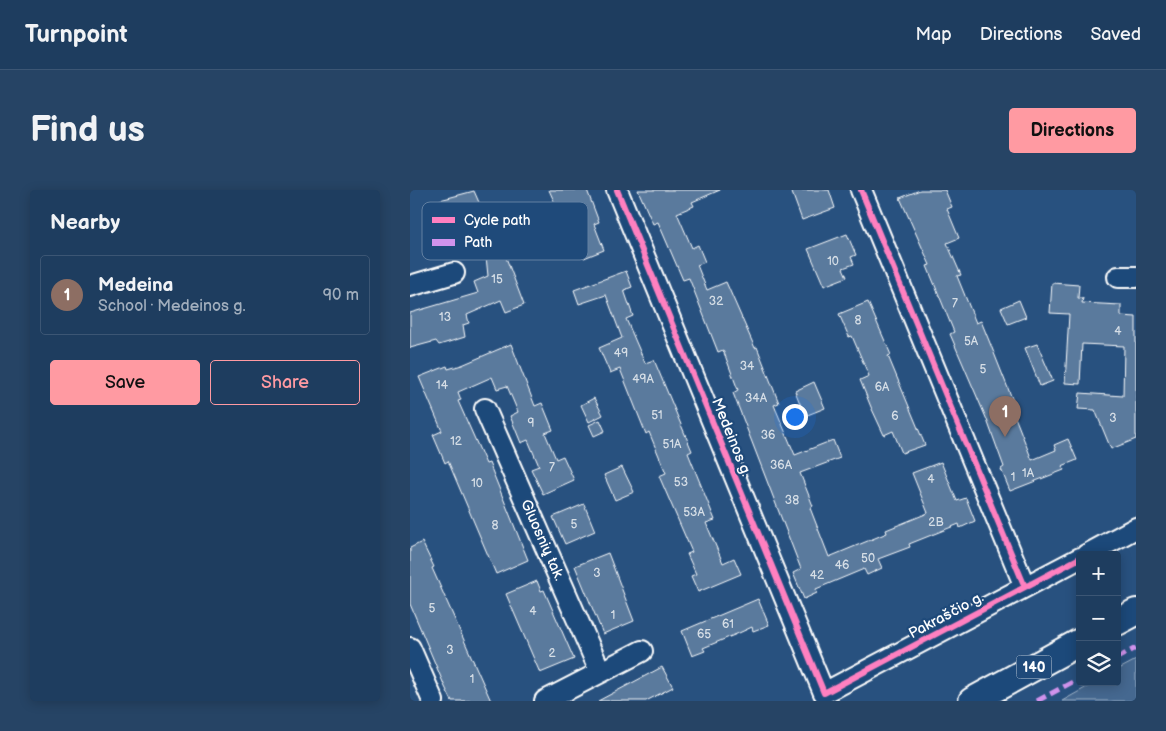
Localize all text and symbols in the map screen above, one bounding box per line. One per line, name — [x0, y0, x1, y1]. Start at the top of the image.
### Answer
text: Turnpoint — [25, 20, 128, 49]
text: Map — [916, 24, 952, 45]
text: Directions — [980, 24, 1062, 45]
text: Saved — [1090, 24, 1141, 45]
button: Directions — [1009, 108, 1136, 153]
text: Find us — [30, 109, 145, 152]
legend — [422, 202, 588, 260]
text: Nearby — [50, 210, 120, 235]
text: Cycle path — [464, 212, 531, 229]
text: Path — [464, 234, 492, 251]
house number: 10 — [827, 254, 839, 269]
house number: 15 — [491, 272, 503, 287]
text: Medeina — [98, 274, 174, 297]
text: 1 — [64, 286, 70, 305]
text: 90 m — [323, 286, 359, 305]
house number: 32 — [709, 294, 723, 309]
house number: 7 — [952, 296, 958, 311]
text: School · Medeinos g. — [98, 297, 246, 316]
house number: 13 — [439, 310, 451, 325]
house number: 8 — [855, 313, 862, 328]
house number: 4 — [1114, 324, 1122, 339]
house number: 5A — [964, 334, 979, 349]
house number: 49 — [614, 346, 628, 361]
house number: 34 — [740, 359, 755, 374]
button: Save — [50, 360, 200, 405]
button: Share — [210, 360, 360, 405]
house number: 5 — [980, 362, 987, 377]
house number: 49A — [632, 372, 654, 387]
house number: 14 — [436, 378, 449, 393]
house number: 6A — [875, 380, 890, 395]
house number: 34A — [745, 391, 768, 406]
street label: Medeinos g. — [707, 395, 756, 479]
pin: 1 — [989, 396, 1021, 437]
your location — [782, 404, 808, 430]
house number: 51 — [651, 408, 663, 423]
house number: 6 — [891, 409, 899, 424]
house number: 3 — [1109, 411, 1117, 426]
house number: 9 — [528, 416, 535, 431]
house number: 36 — [761, 428, 775, 443]
house number: 12 — [450, 434, 462, 449]
house number: 51A — [663, 437, 682, 452]
house number: 36A — [770, 458, 793, 473]
house number: 7 — [549, 460, 555, 475]
house number: 1A — [1022, 466, 1035, 481]
house number: 1 — [1011, 470, 1015, 485]
house number: 4 — [927, 472, 935, 487]
house number: 53 — [674, 475, 688, 490]
house number: 10 — [471, 476, 483, 491]
house number: 38 — [785, 493, 799, 508]
street label: Gluosnių tak. — [516, 497, 569, 584]
house number: 53A — [683, 505, 705, 520]
house number: 2B — [928, 515, 944, 530]
house number: 5 — [571, 517, 578, 532]
house number: 8 — [492, 518, 499, 533]
house number: 50 — [861, 551, 875, 566]
map controls — [1076, 551, 1121, 686]
button: + — [1076, 551, 1121, 596]
house number: 46 — [835, 558, 849, 573]
house number: 3 — [593, 566, 601, 581]
house number: 42 — [810, 568, 824, 583]
street label: Pakraščio g. — [905, 588, 987, 643]
button: − — [1076, 596, 1121, 641]
house number: 5 — [429, 601, 436, 616]
house number: 4 — [529, 604, 537, 619]
house number: 1 — [611, 608, 615, 623]
house number: 61 — [722, 617, 734, 632]
house number: 65 — [697, 627, 711, 642]
button: layers — [1076, 641, 1121, 686]
house number: 3 — [446, 643, 454, 658]
house number: 2 — [548, 646, 556, 661]
road number: 140 — [1016, 656, 1052, 678]
house number: 1 — [470, 672, 474, 687]

